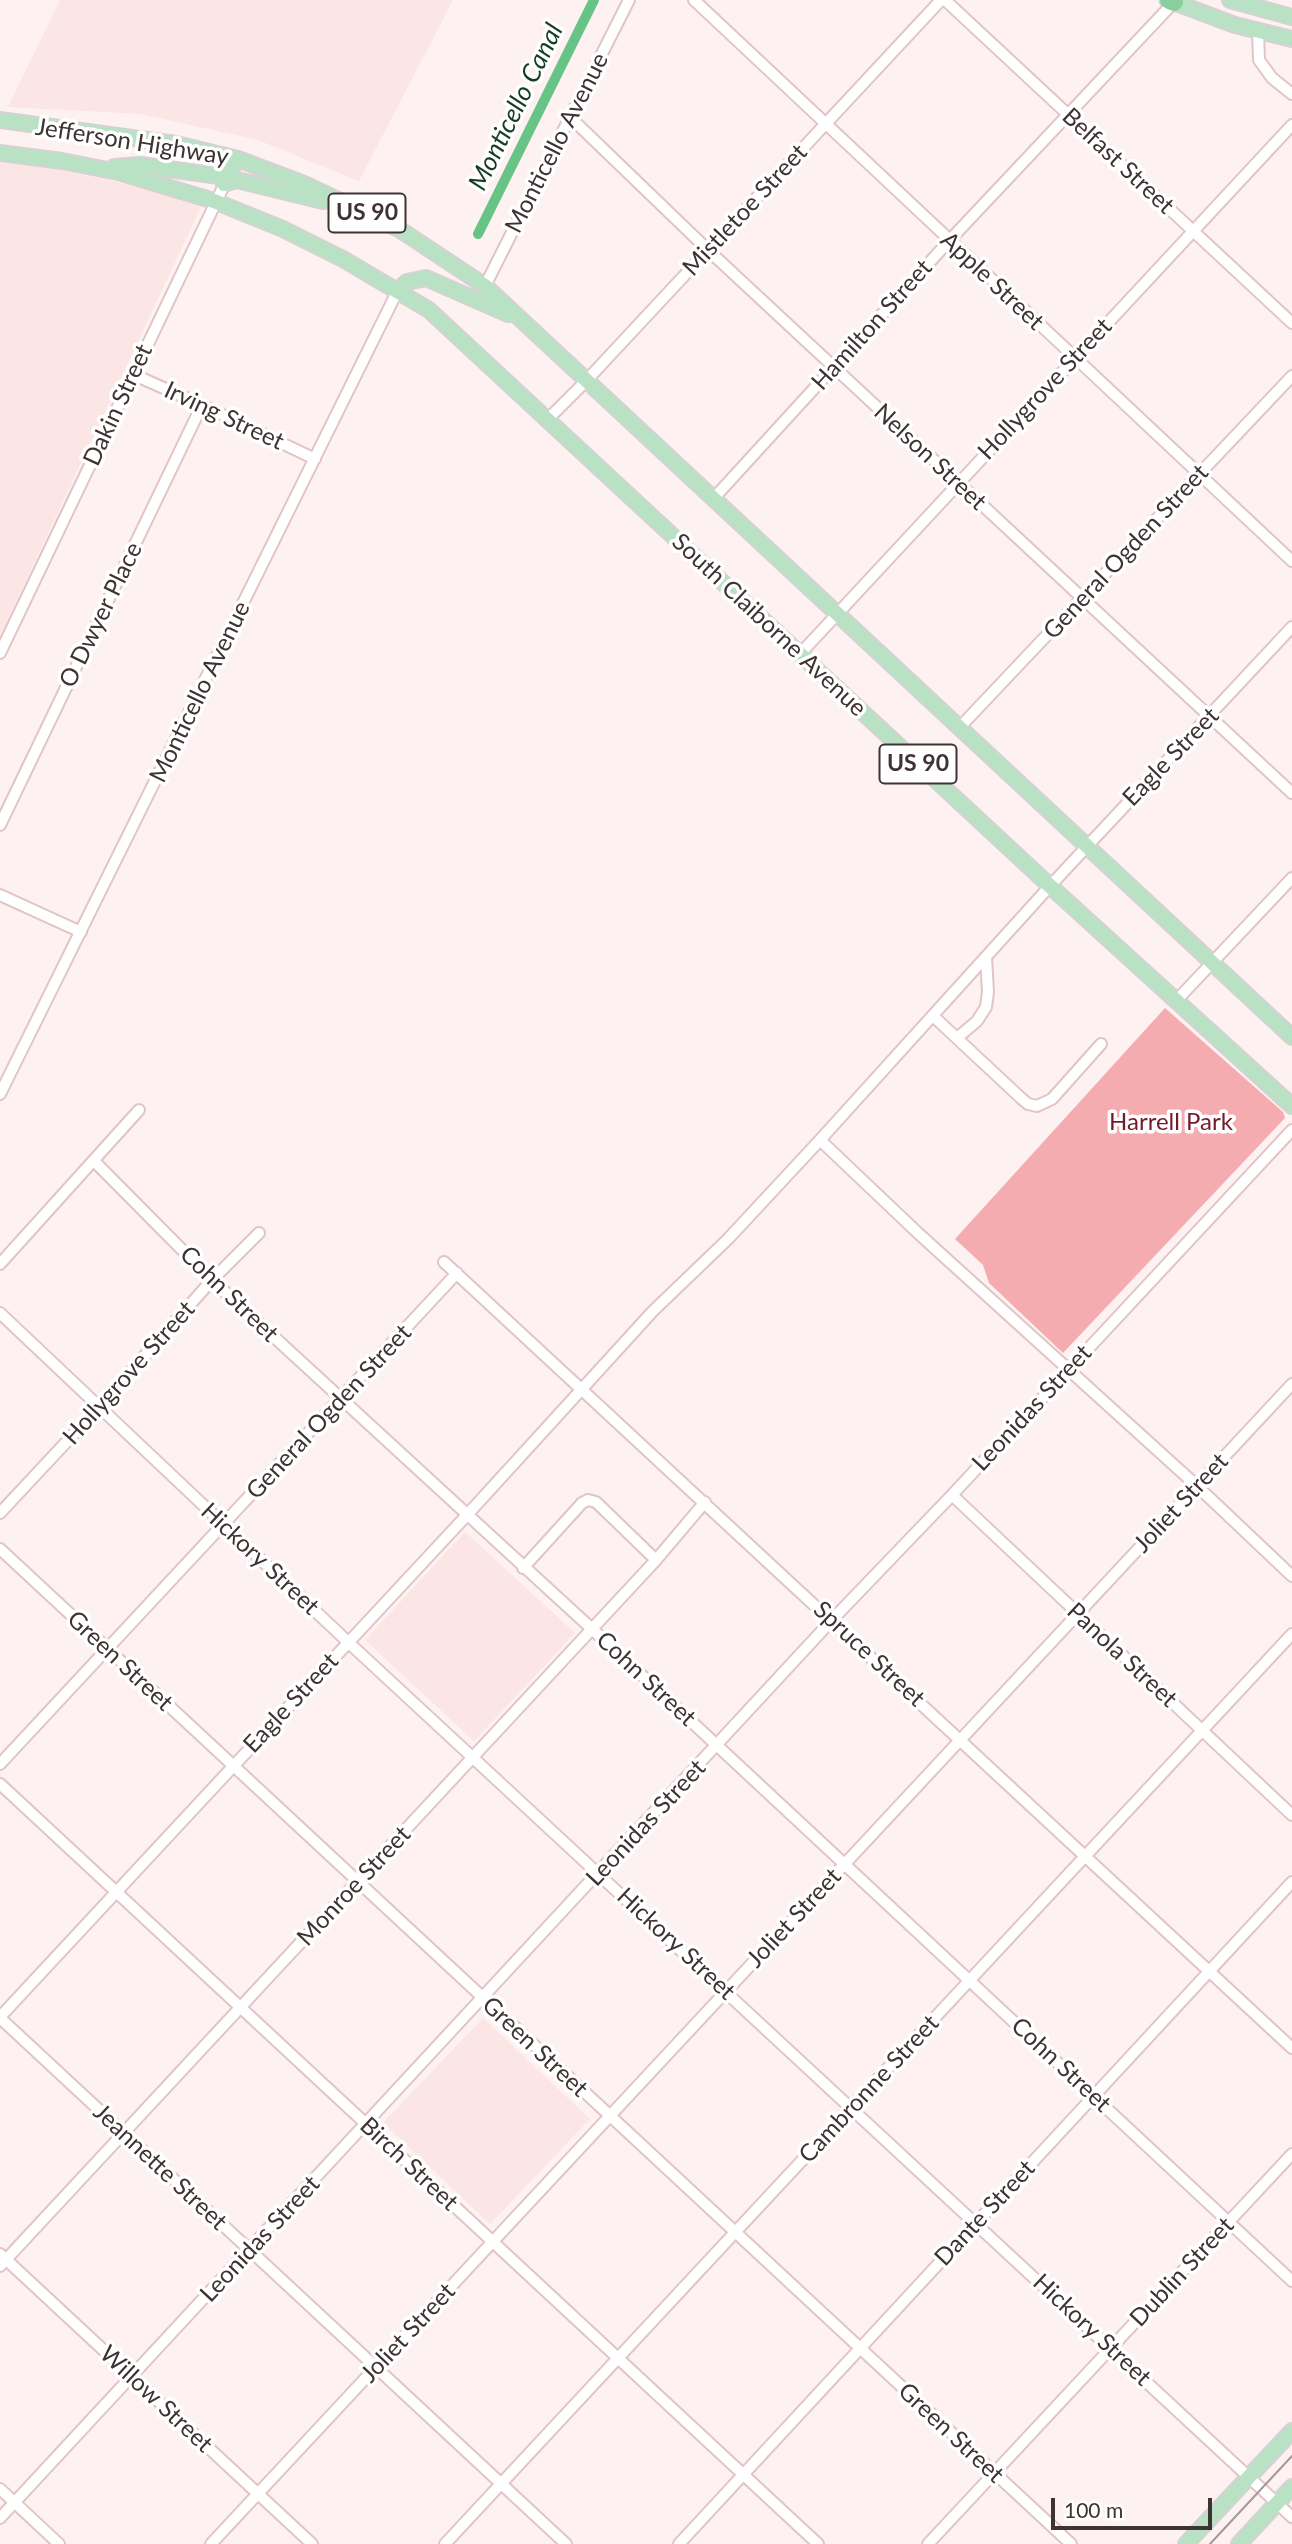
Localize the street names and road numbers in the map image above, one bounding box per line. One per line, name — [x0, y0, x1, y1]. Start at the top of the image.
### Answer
street label: Monticello Avenue — [499, 48, 615, 238]
street label: Belfast Street — [1056, 102, 1180, 220]
street label: Jefferson Highway — [33, 113, 231, 171]
street label: Mistletoe Street — [677, 138, 813, 282]
road number: US 90 — [328, 194, 406, 232]
street label: Apple Street — [934, 226, 1050, 336]
street label: Hamilton Street — [806, 254, 938, 396]
street label: Hollygrove Street — [972, 312, 1118, 466]
street label: Dakin Street — [77, 340, 159, 470]
street label: Irving Street — [160, 376, 288, 456]
street label: Nelson Street — [868, 398, 992, 516]
street label: General Ogden Street — [1038, 459, 1214, 645]
street label: South Claiborne Avenue — [666, 528, 872, 722]
street label: O Dwyer Place — [53, 538, 149, 692]
street label: Monticello Avenue — [144, 597, 256, 787]
street label: Eagle Street — [1117, 702, 1225, 812]
road number: US 90 — [880, 744, 956, 784]
street label: Cohn Street — [174, 1240, 284, 1348]
street label: Hollygrove Street — [57, 1295, 201, 1451]
street label: General Ogden Street — [241, 1319, 417, 1505]
street label: Leonidas Street — [966, 1339, 1098, 1477]
street label: Joliet Street — [1128, 1447, 1234, 1559]
street label: Hickory Street — [195, 1497, 325, 1621]
street label: Spruce Street — [807, 1595, 931, 1713]
street label: Panola Street — [1061, 1597, 1183, 1713]
street label: Green Street — [61, 1605, 179, 1717]
street label: Cohn Street — [590, 1626, 702, 1732]
street label: Eagle Street — [238, 1647, 344, 1759]
street label: Leonidas Street — [580, 1754, 712, 1892]
street label: Monroe Street — [291, 1820, 417, 1952]
street label: Joliet Street — [741, 1862, 847, 1974]
street label: Hickory Street — [611, 1882, 741, 2006]
street label: Green Street — [476, 1991, 594, 2103]
street label: Cambronne Street — [793, 2009, 945, 2169]
street label: Cohn Street — [1005, 2012, 1117, 2118]
street label: Jeannette Street — [87, 2098, 233, 2236]
street label: Birch Street — [354, 2111, 464, 2217]
street label: Dante Street — [929, 2154, 1041, 2272]
street label: Leonidas Street — [194, 2170, 326, 2308]
street label: Dublin Street — [1124, 2211, 1240, 2333]
street label: Hickory Street — [1027, 2268, 1157, 2392]
street label: Joliet Street — [355, 2277, 461, 2389]
street label: Willow Street — [94, 2340, 218, 2458]
street label: Green Street — [892, 2377, 1010, 2489]

